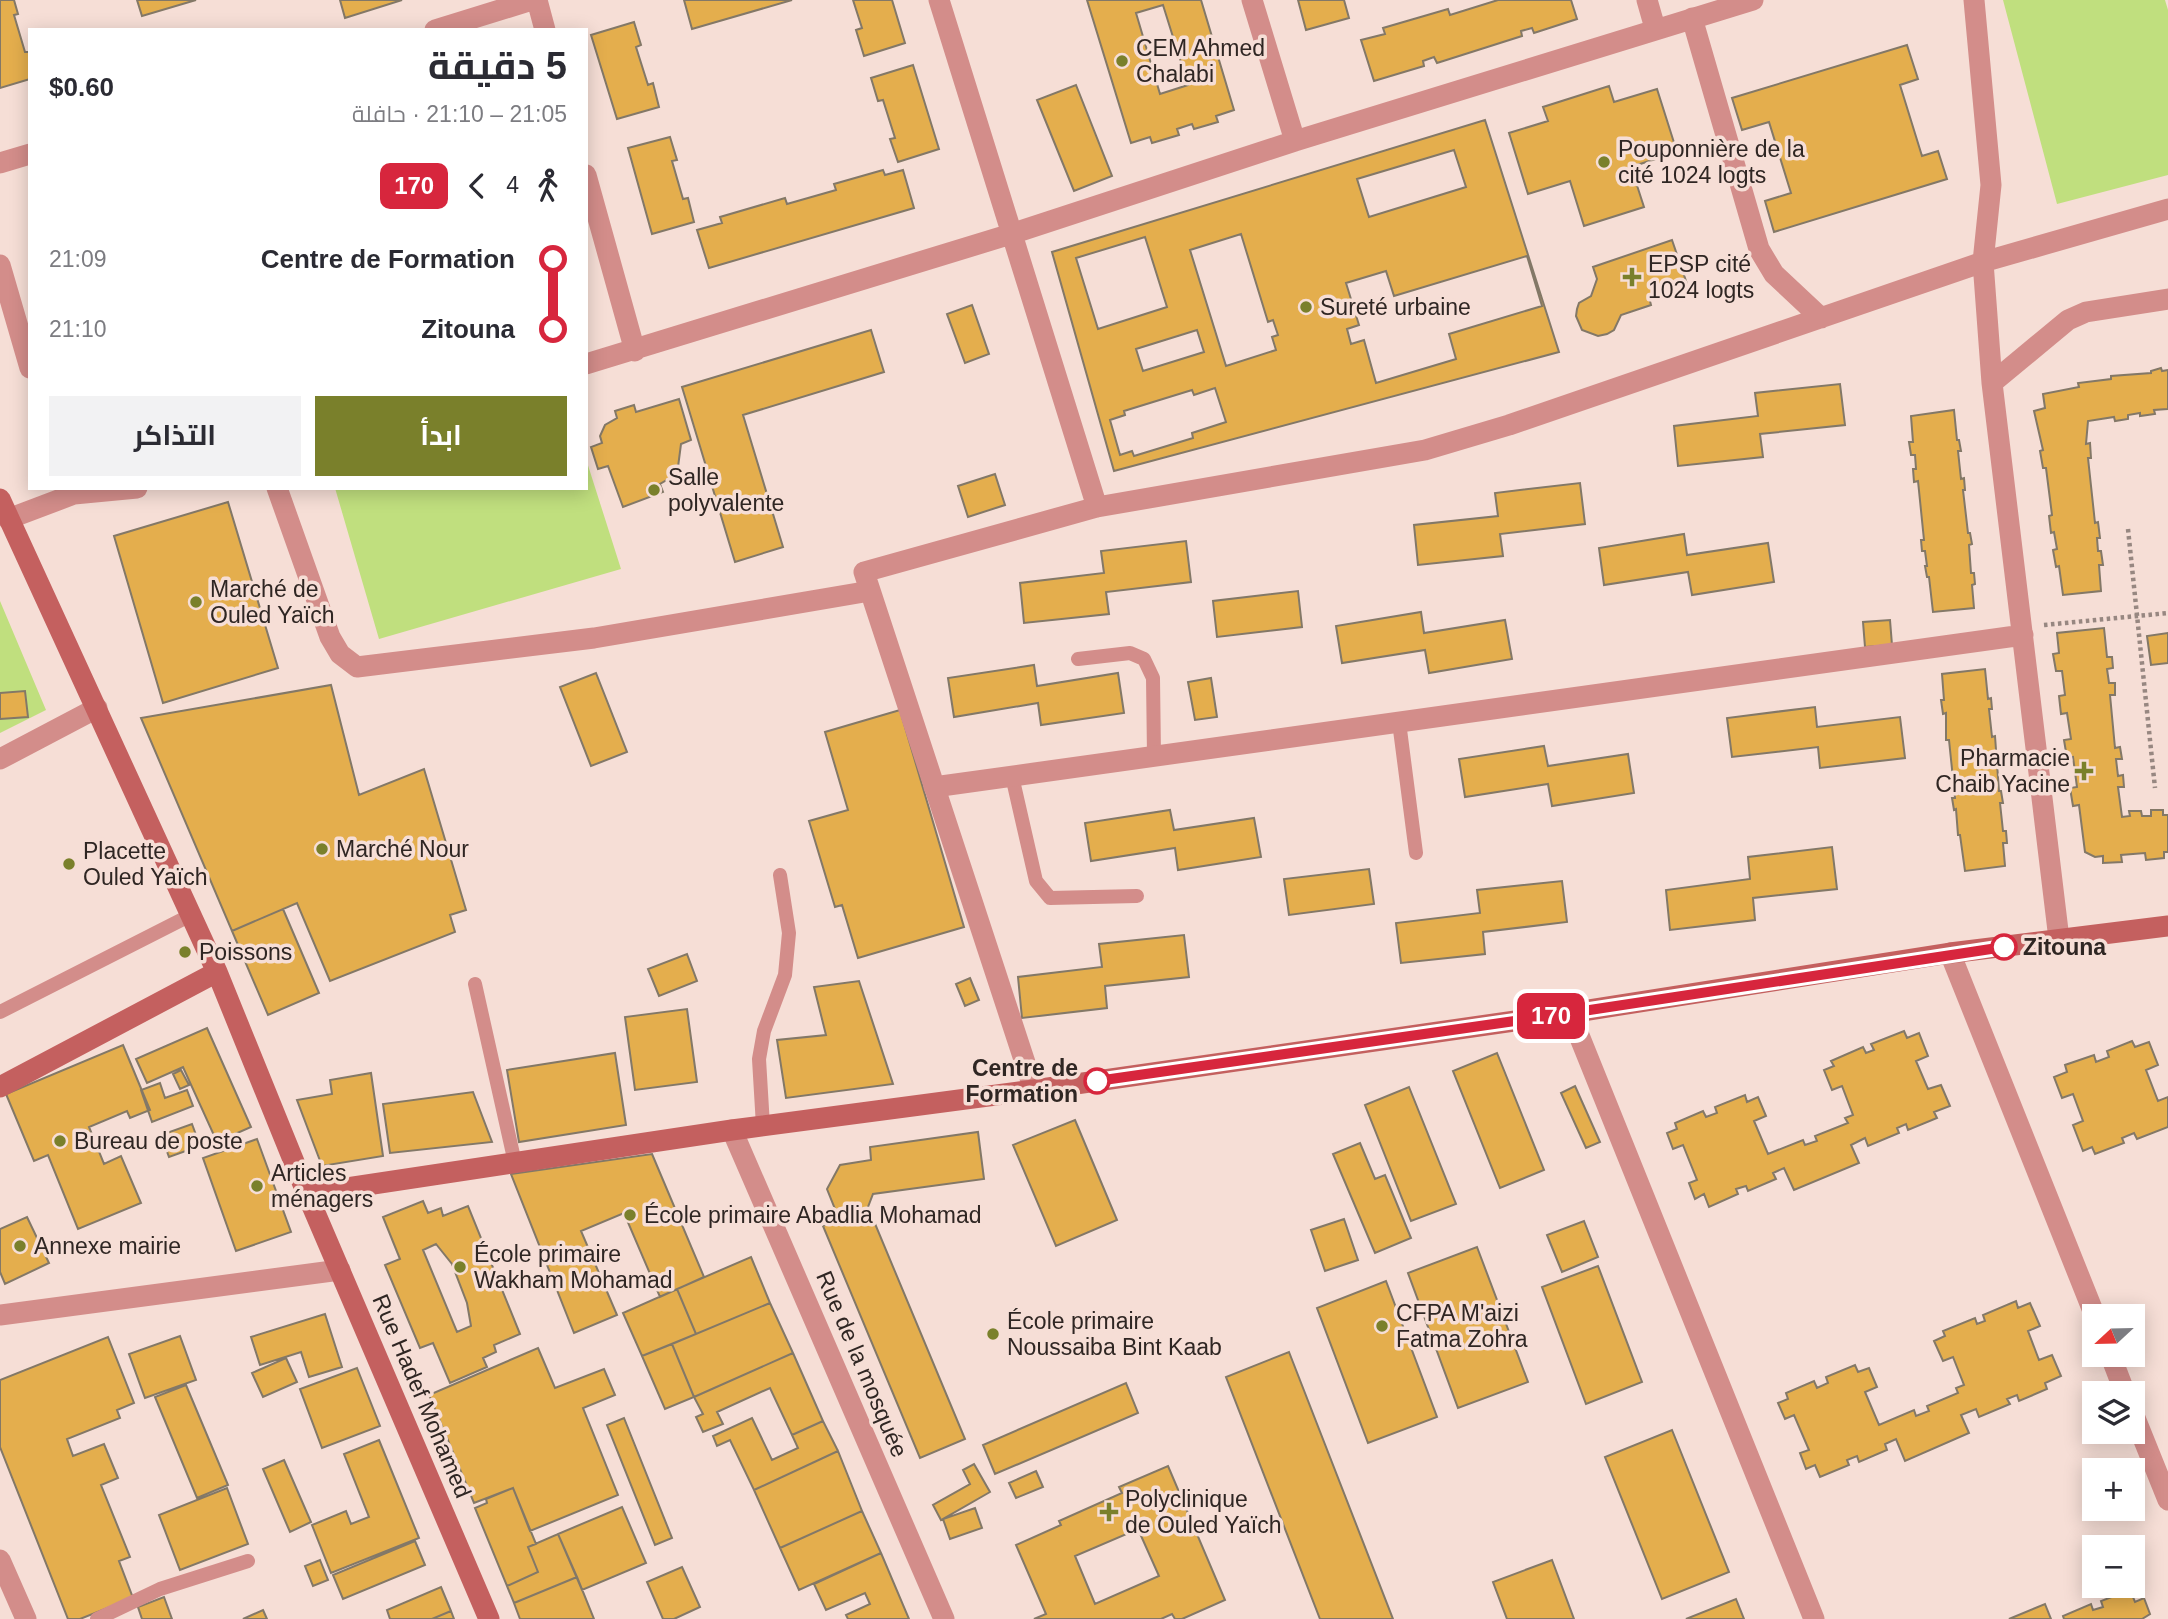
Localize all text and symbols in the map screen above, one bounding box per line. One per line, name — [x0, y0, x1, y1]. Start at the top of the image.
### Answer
place label: CEM Ahmed Chalabi — [1136, 35, 1265, 87]
text: 5 دقيقة — [428, 45, 567, 87]
marker: CEM Ahmed Chalabi — [1114, 53, 1130, 69]
text: $0.60 — [49, 72, 114, 102]
text: 21:05 – 21:10 · حافلة — [352, 101, 567, 127]
place label: Pouponnière de la cité 1024 logts — [1618, 136, 1805, 188]
marker: Pouponnière de la cité 1024 logts — [1596, 154, 1612, 170]
icon: back — [458, 167, 496, 205]
icon: walk — [529, 167, 567, 205]
text: 170 — [394, 172, 434, 199]
text: 4 — [506, 172, 519, 198]
text: Centre de Formation — [261, 244, 515, 274]
text: 21:09 — [49, 246, 107, 272]
place label: EPSP cité 1024 logts — [1648, 251, 1754, 303]
marker: EPSP cité 1024 logts — [1622, 267, 1642, 287]
place label: Sureté urbaine — [1320, 294, 1471, 320]
marker: Sureté urbaine — [1298, 299, 1314, 315]
text: Zitouna — [421, 314, 515, 344]
text: 21:10 — [49, 316, 107, 342]
button: التذاكر — [49, 396, 301, 476]
button: ابدأ — [315, 396, 567, 476]
place label: Salle polyvalente — [668, 464, 784, 516]
marker: Salle polyvalente — [646, 482, 662, 498]
place label: Marché de Ouled Yaïch — [210, 576, 334, 628]
marker: Marché de Ouled Yaïch — [188, 594, 204, 610]
place label: Pharmacie Chaib Yacine — [1935, 745, 2070, 797]
marker: Pharmacie Chaib Yacine — [2076, 763, 2092, 779]
place label: Marché Nour — [336, 836, 469, 862]
place label: Placette Ouled Yaïch — [83, 838, 207, 890]
marker: Marché Nour — [314, 841, 330, 857]
marker: Placette Ouled Yaïch — [61, 856, 77, 872]
marker: Zitouna — [1991, 934, 2017, 960]
place label: Zitouna — [2023, 934, 2106, 960]
place label: Poissons — [199, 939, 292, 965]
marker: Poissons — [177, 944, 193, 960]
line badge: 170 — [1511, 993, 1591, 1039]
text: 170 — [1531, 1002, 1571, 1029]
place label: Centre de Formation — [966, 1055, 1078, 1107]
marker: Centre de Formation — [1084, 1068, 1110, 1094]
place label: Bureau de poste — [74, 1128, 243, 1154]
marker: Bureau de poste — [52, 1133, 68, 1149]
place label: Articles ménagers — [271, 1160, 373, 1212]
marker: Articles ménagers — [249, 1178, 265, 1194]
place label: École primaire Abadlia Mohamad — [644, 1202, 982, 1228]
marker: École primaire Abadlia Mohamad — [622, 1207, 638, 1223]
place label: Annexe mairie — [34, 1233, 181, 1259]
marker: Annexe mairie — [12, 1238, 28, 1254]
place label: École primaire Wakham Mohamad — [474, 1241, 673, 1293]
marker: École primaire Wakham Mohamad — [452, 1259, 468, 1275]
street label: Rue de la mosquée — [811, 1267, 913, 1461]
street label: Rue Hadef Mohamed — [367, 1290, 477, 1502]
place label: CFPA M'aizi Fatma Zohra — [1396, 1300, 1528, 1352]
north arrow — [2082, 1304, 2146, 1367]
map controls — [2082, 1304, 2145, 1598]
place label: École primaire Noussaiba Bint Kaab — [1007, 1308, 1222, 1360]
marker: CFPA M'aizi Fatma Zohra — [1374, 1318, 1390, 1334]
marker: École primaire Noussaiba Bint Kaab — [985, 1326, 1001, 1342]
button: layers — [2082, 1381, 2145, 1444]
button: + — [2082, 1458, 2145, 1521]
place label: Polyclinique de Ouled Yaïch — [1125, 1486, 1281, 1538]
marker: Polyclinique de Ouled Yaïch — [1099, 1502, 1119, 1522]
button: − — [2082, 1535, 2145, 1598]

